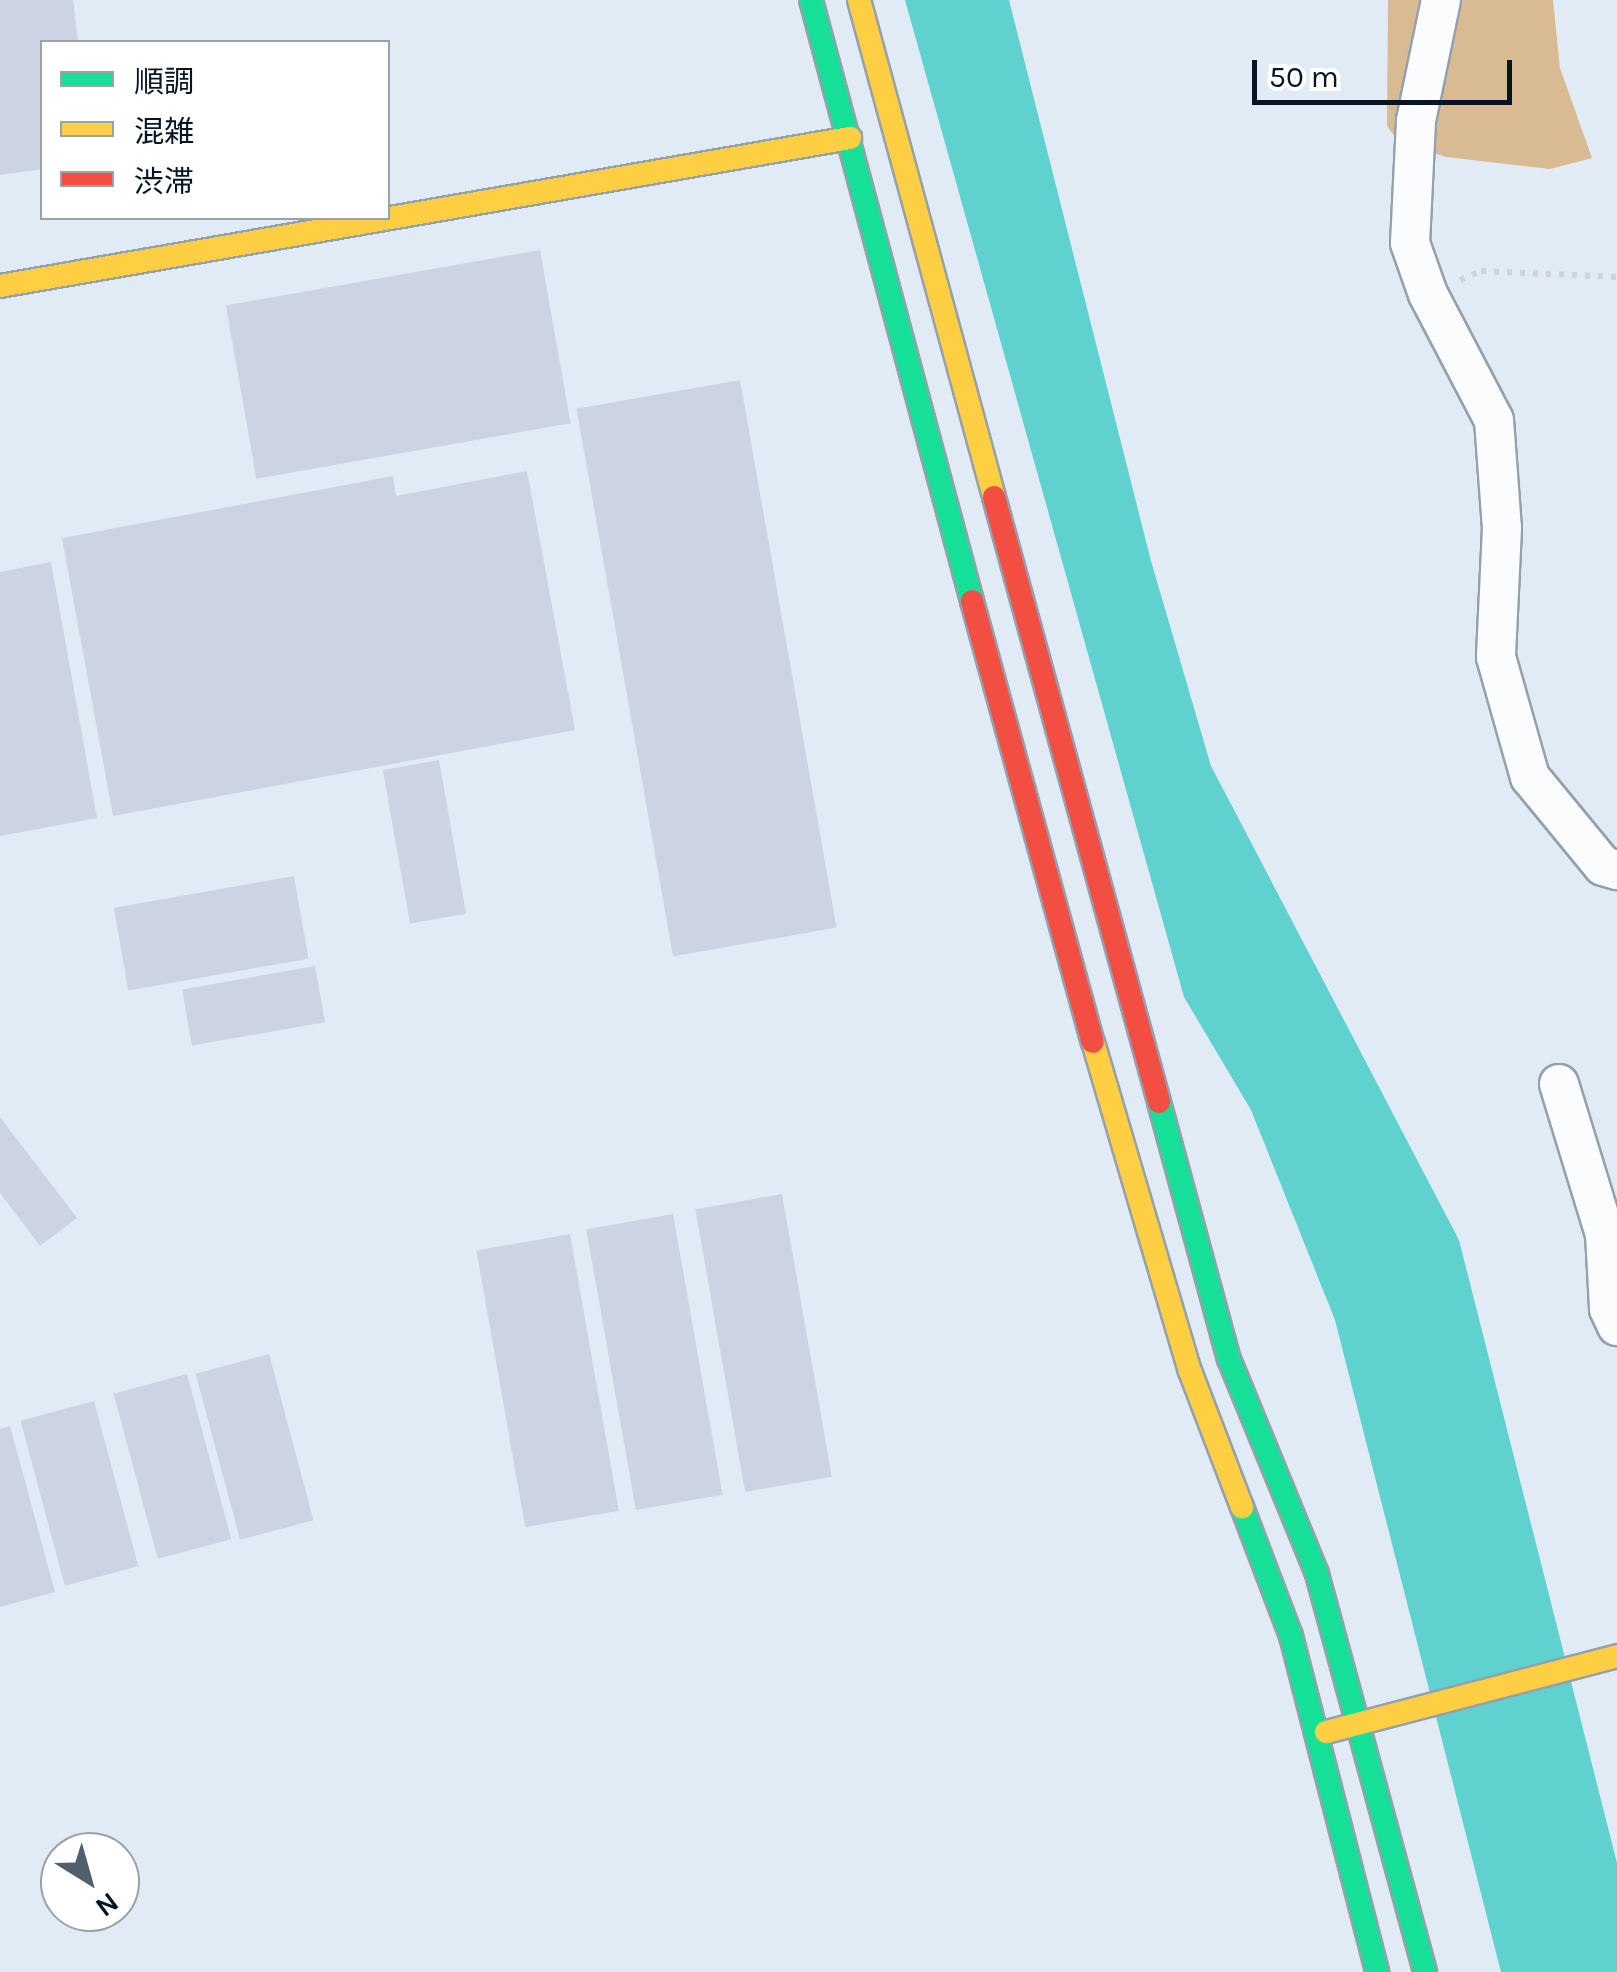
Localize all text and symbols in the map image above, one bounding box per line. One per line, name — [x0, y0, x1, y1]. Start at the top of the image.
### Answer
legend — [40, 40, 390, 220]
scale bar — [1257, 40, 1517, 102]
text: 50 m — [1269, 59, 1339, 95]
text: 順調 — [134, 64, 194, 100]
text: 混雑 — [134, 114, 194, 150]
text: 渋滞 — [134, 164, 194, 200]
north arrow — [40, 1832, 140, 1932]
text: N — [89, 1886, 125, 1924]

